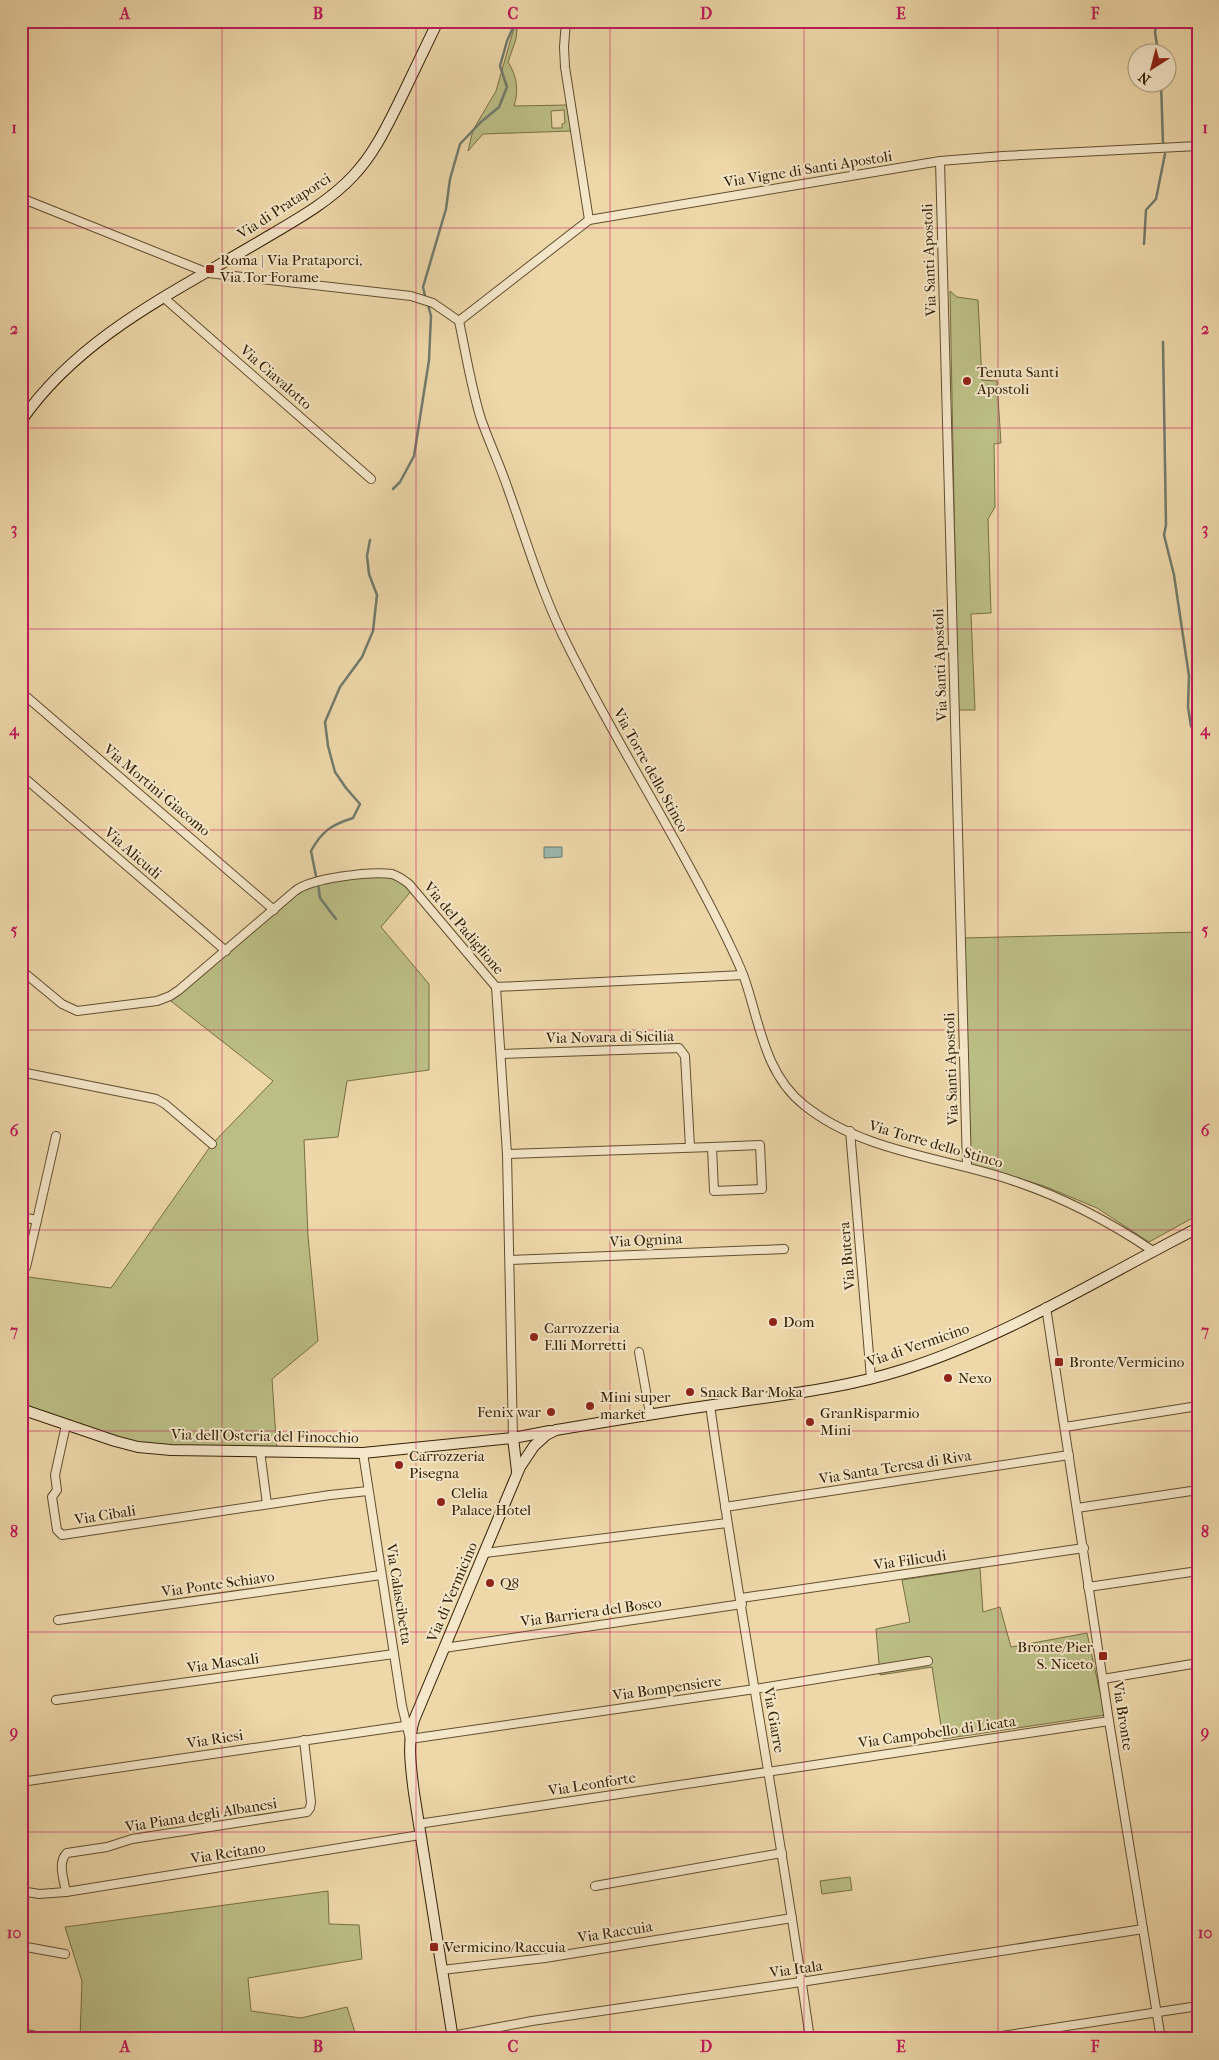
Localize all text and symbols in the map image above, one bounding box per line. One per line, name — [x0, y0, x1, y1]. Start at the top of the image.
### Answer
text: A — [119, 4, 131, 23]
text: B — [313, 4, 323, 23]
text: C — [508, 4, 519, 23]
text: D — [700, 4, 712, 23]
text: E — [896, 4, 906, 23]
text: F — [1090, 4, 1100, 23]
north arrow — [1126, 42, 1176, 92]
text: N — [1135, 68, 1154, 88]
text: 1 — [11, 118, 17, 137]
text: 1 — [1202, 118, 1208, 137]
street label: Via Vigne di Santi Apostoli — [721, 147, 894, 191]
street label: Via di Prataporci — [233, 169, 335, 243]
street label: Via Santi Apostoli — [918, 203, 940, 318]
place label: Roma | Via Prataporci, Via Tor Forame — [219, 251, 362, 286]
marker: Roma | Via Prataporci, Via Tor Forame — [204, 263, 216, 275]
text: 2 — [10, 319, 18, 338]
text: 2 — [1201, 319, 1209, 338]
street label: Via Ciavalotto — [236, 340, 316, 413]
place label: Tenuta Santi Apostoli — [976, 363, 1059, 398]
marker: Tenuta Santi Apostoli — [961, 375, 973, 387]
text: 3 — [11, 519, 17, 539]
text: 3 — [1202, 519, 1208, 539]
street label: Via Santi Apostoli — [929, 608, 951, 723]
street label: Via Torre dello Stinco — [609, 704, 693, 835]
text: 4 — [8, 720, 20, 740]
text: 4 — [1199, 720, 1211, 740]
street label: Via Mortini Giacomo — [99, 739, 214, 840]
street label: Via Alicudi — [100, 823, 166, 883]
street label: Via del Padiglione — [419, 877, 508, 979]
text: 5 — [11, 920, 18, 939]
text: 5 — [1202, 920, 1209, 939]
street label: Via Santi Apostoli — [940, 1012, 962, 1127]
street label: Via Novara di Sicilia — [545, 1027, 675, 1047]
street label: Via Torre dello Stinco — [866, 1116, 1006, 1172]
text: 6 — [10, 1121, 19, 1140]
text: 6 — [1201, 1121, 1210, 1140]
street label: Via Butera — [835, 1220, 859, 1292]
street label: Via Ognina — [608, 1229, 684, 1251]
place label: Dom — [783, 1313, 815, 1331]
marker: Dom — [767, 1316, 779, 1328]
place label: Carrozzeria F.lli Morretti — [544, 1319, 627, 1354]
street label: Via di Vermicino — [864, 1319, 972, 1371]
text: 7 — [9, 1321, 18, 1340]
text: 7 — [1200, 1321, 1209, 1340]
marker: Carrozzeria F.lli Morretti — [528, 1331, 540, 1343]
place label: Bronte/Vermicino — [1069, 1353, 1185, 1371]
marker: Bronte/Vermicino — [1053, 1356, 1065, 1368]
place label: Nexo — [958, 1369, 992, 1387]
marker: Nexo — [942, 1372, 954, 1384]
place label: Snack Bar Moka — [700, 1383, 804, 1401]
marker: Snack Bar Moka — [684, 1386, 696, 1398]
place label: Mini super market — [600, 1388, 671, 1423]
marker: Mini super market — [584, 1400, 596, 1412]
place label: Fenix war — [477, 1403, 542, 1421]
place label: GranRisparmio Mini — [820, 1404, 920, 1439]
marker: Fenix war — [545, 1406, 557, 1418]
marker: GranRisparmio Mini — [804, 1416, 816, 1428]
street label: Via dell'Osteria del Finocchio — [170, 1425, 359, 1447]
street label: Via Santa Teresa di Riva — [817, 1446, 973, 1488]
place label: Carrozzeria Pisegna — [409, 1447, 486, 1482]
marker: Carrozzeria Pisegna — [393, 1459, 405, 1471]
place label: Clelia Palace Hotel — [451, 1484, 531, 1519]
marker: Clelia Palace Hotel — [435, 1496, 447, 1508]
street label: Via Cibali — [72, 1501, 138, 1529]
text: 8 — [10, 1522, 18, 1541]
text: 8 — [1201, 1522, 1209, 1541]
street label: Via di Vermicino — [422, 1539, 481, 1646]
street label: Via Calascibetta — [382, 1541, 416, 1647]
street label: Via Filicudi — [872, 1546, 948, 1574]
street label: Via Ponte Schiavo — [159, 1567, 276, 1601]
place label: Q8 — [500, 1574, 519, 1592]
marker: Q8 — [484, 1577, 496, 1589]
street label: Via Barriera del Bosco — [518, 1593, 663, 1631]
place label: Bronte/Pier S. Niceto — [1017, 1638, 1094, 1673]
street label: Via Mascali — [185, 1649, 261, 1677]
marker: Bronte/Pier S. Niceto — [1097, 1650, 1109, 1662]
street label: Via Bompensiere — [611, 1671, 723, 1705]
street label: Via Bronte — [1109, 1679, 1137, 1752]
street label: Via Giarre — [759, 1685, 789, 1755]
street label: Via Campobello di Licata — [856, 1712, 1018, 1752]
text: 9 — [9, 1722, 18, 1742]
text: 9 — [1200, 1722, 1209, 1742]
street label: Via Riesi — [185, 1726, 245, 1752]
street label: Via Leonforte — [546, 1768, 638, 1800]
street label: Via Piana degli Albanesi — [123, 1794, 279, 1836]
street label: Via Reitano — [188, 1838, 267, 1868]
street label: Via Raccuia — [575, 1917, 655, 1947]
text: 10 — [7, 1923, 21, 1942]
text: 10 — [1198, 1923, 1212, 1942]
place label: Vermicino/Raccuia — [443, 1938, 567, 1956]
marker: Vermicino/Raccuia — [428, 1941, 440, 1953]
street label: Via Itala — [767, 1956, 825, 1982]
text: A — [119, 2037, 131, 2056]
text: B — [313, 2037, 323, 2056]
text: C — [508, 2037, 519, 2056]
text: D — [700, 2037, 712, 2056]
text: E — [896, 2037, 906, 2056]
text: F — [1090, 2037, 1100, 2056]

